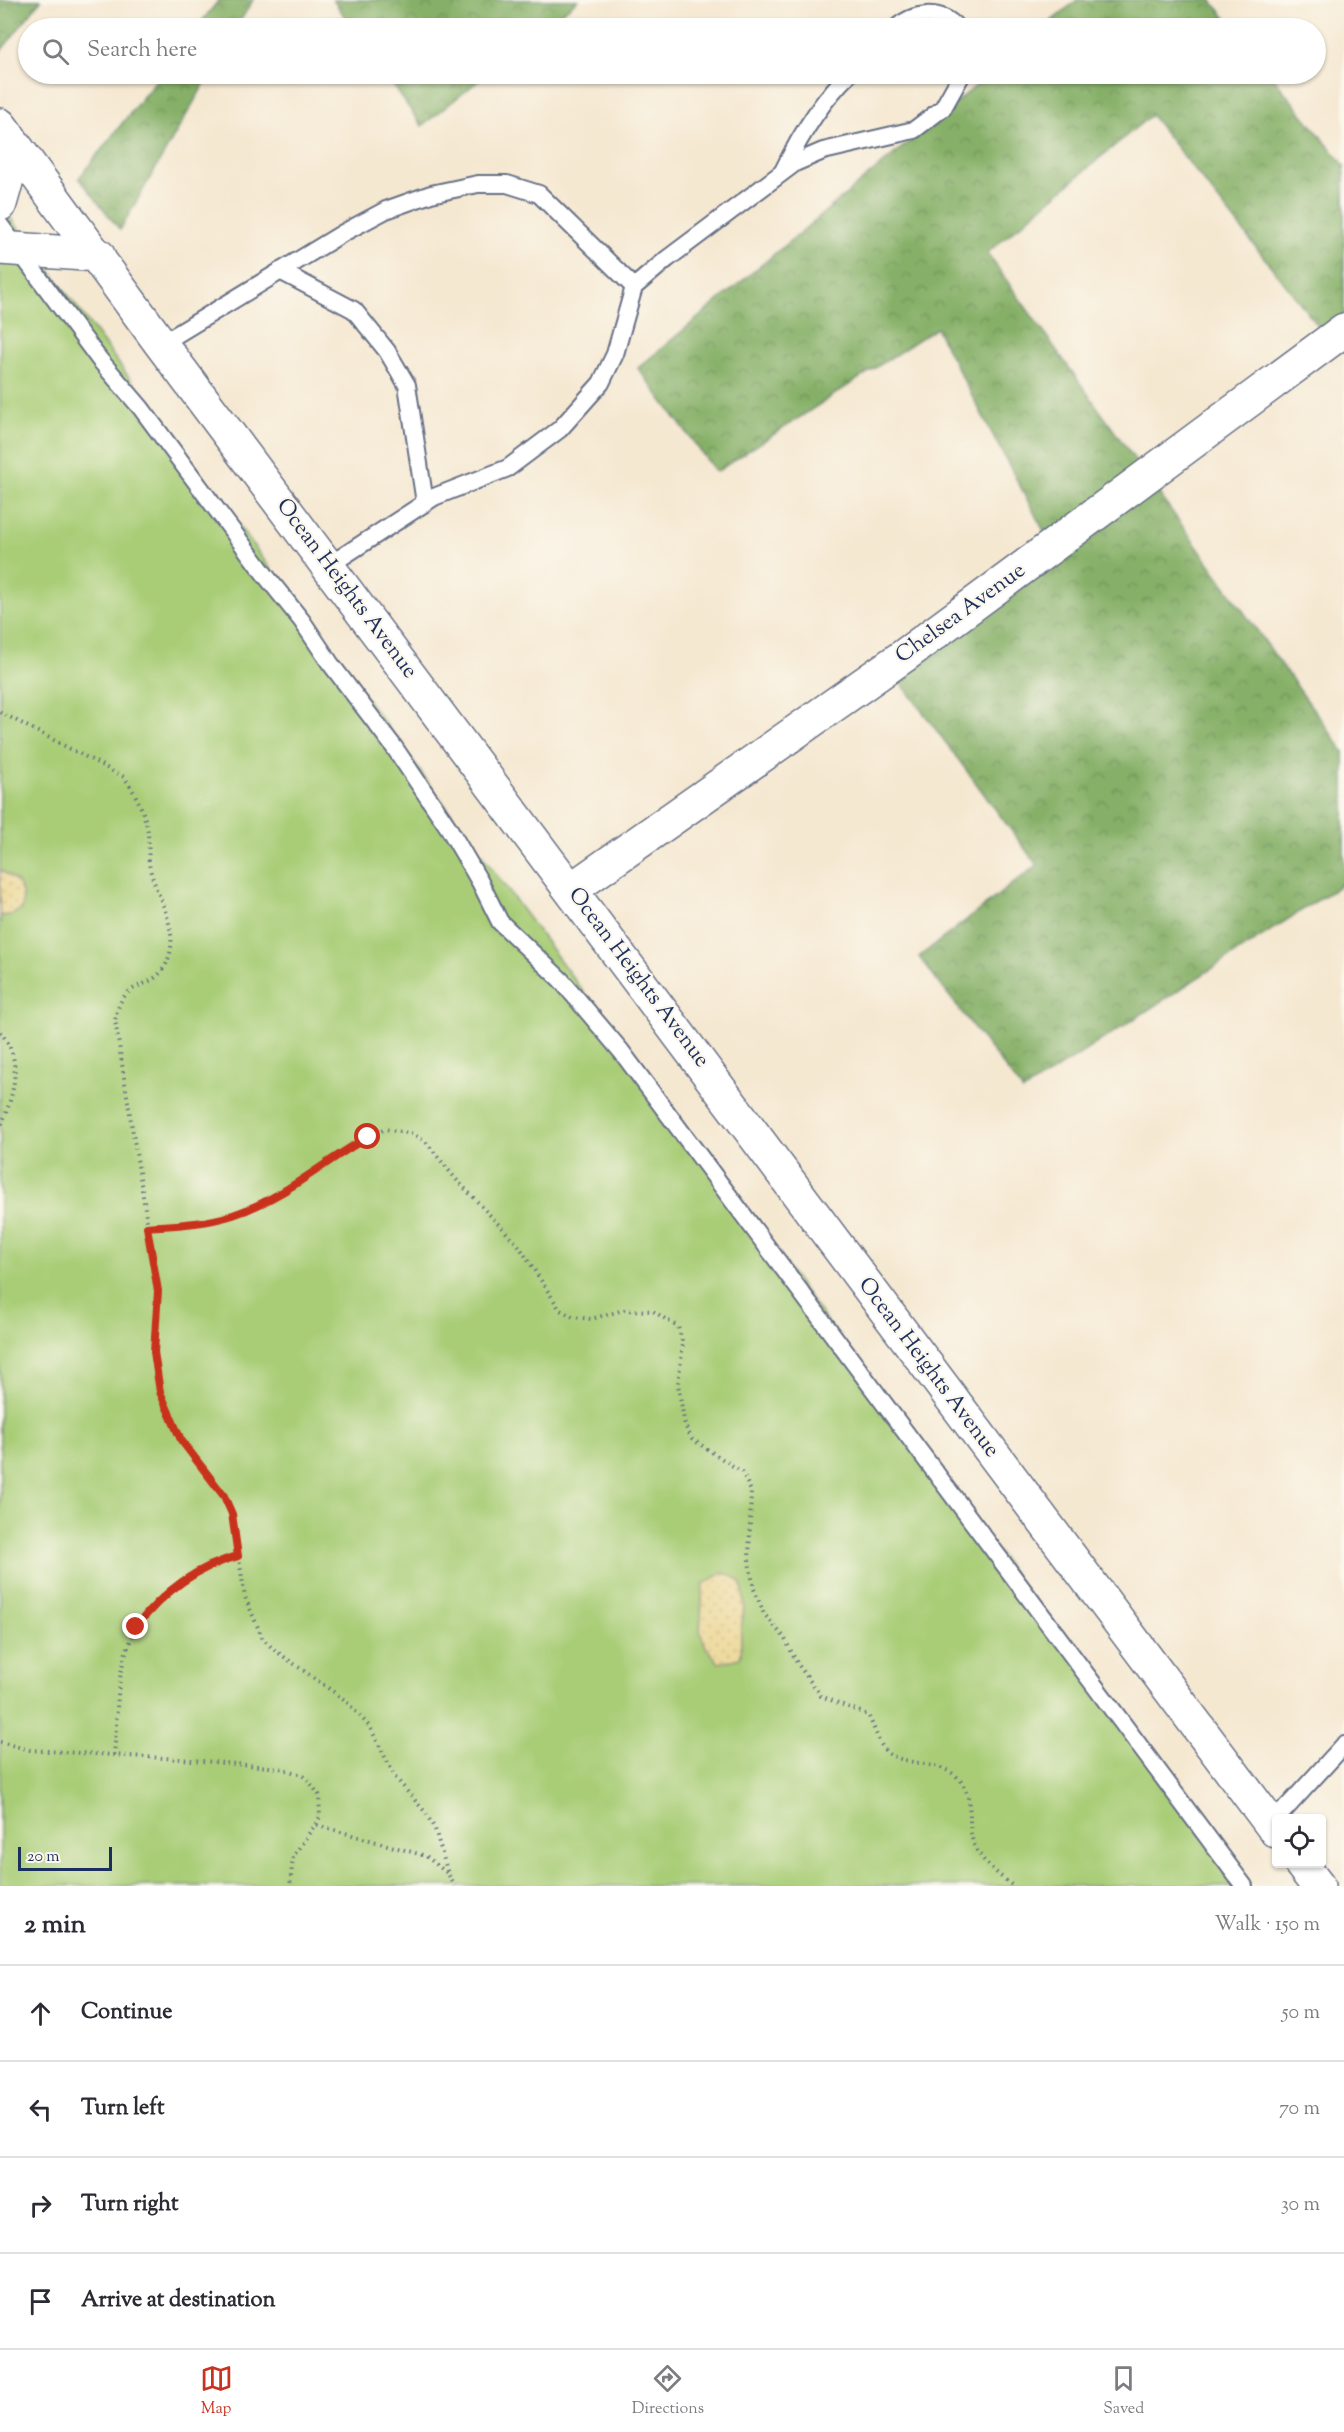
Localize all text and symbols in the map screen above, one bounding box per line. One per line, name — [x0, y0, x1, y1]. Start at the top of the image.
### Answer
search box — [18, 18, 1326, 84]
icon: search — [39, 35, 72, 68]
text: Search here — [87, 35, 197, 67]
street label: Ocean Heights Avenue — [268, 492, 424, 686]
street label: Chelsea Avenue — [889, 556, 1033, 672]
street label: Ocean Heights Avenue — [560, 881, 716, 1075]
route start — [354, 1123, 380, 1149]
street label: Ocean Heights Avenue — [850, 1271, 1006, 1465]
route end — [122, 1613, 148, 1639]
map controls — [1272, 1814, 1326, 1868]
button: locate — [1272, 1814, 1326, 1868]
scale bar — [18, 1844, 112, 1872]
text: 20 m — [27, 1846, 60, 1869]
text: 2 min — [24, 1907, 86, 1944]
text: Walk · 150 m — [1214, 1911, 1320, 1940]
icon: ahead — [24, 1997, 57, 2030]
text: Continue — [81, 1997, 172, 2029]
text: 50 m — [1282, 1999, 1320, 2028]
icon: left — [24, 2093, 57, 2126]
text: Turn left — [81, 2093, 164, 2125]
text: 70 m — [1279, 2095, 1320, 2124]
icon: right — [24, 2189, 57, 2222]
text: Turn right — [81, 2189, 178, 2221]
text: 30 m — [1281, 2191, 1320, 2220]
icon: arrive — [24, 2285, 57, 2318]
text: Arrive at destination — [81, 2285, 276, 2317]
tab: Map — [200, 2362, 233, 2421]
tab: Directions — [632, 2362, 704, 2421]
tab: Saved — [1103, 2362, 1144, 2421]

